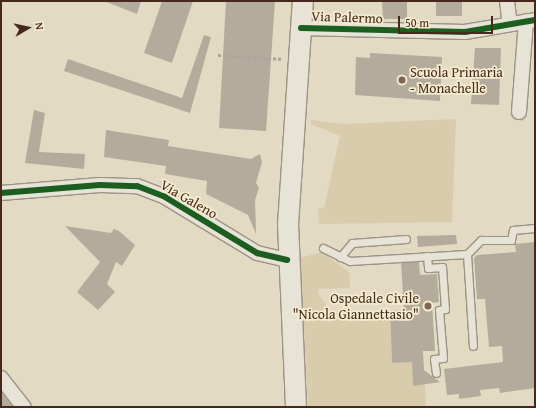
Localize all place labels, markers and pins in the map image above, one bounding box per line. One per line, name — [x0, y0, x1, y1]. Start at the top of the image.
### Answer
place label: Scuola Primaria - Monachelle — [410, 64, 503, 96]
marker: Scuola Primaria - Monachelle — [397, 75, 407, 85]
place label: Ospedale Civile "Nicola Giannettasio" — [292, 290, 419, 322]
marker: Ospedale Civile "Nicola Giannettasio" — [422, 300, 434, 312]

